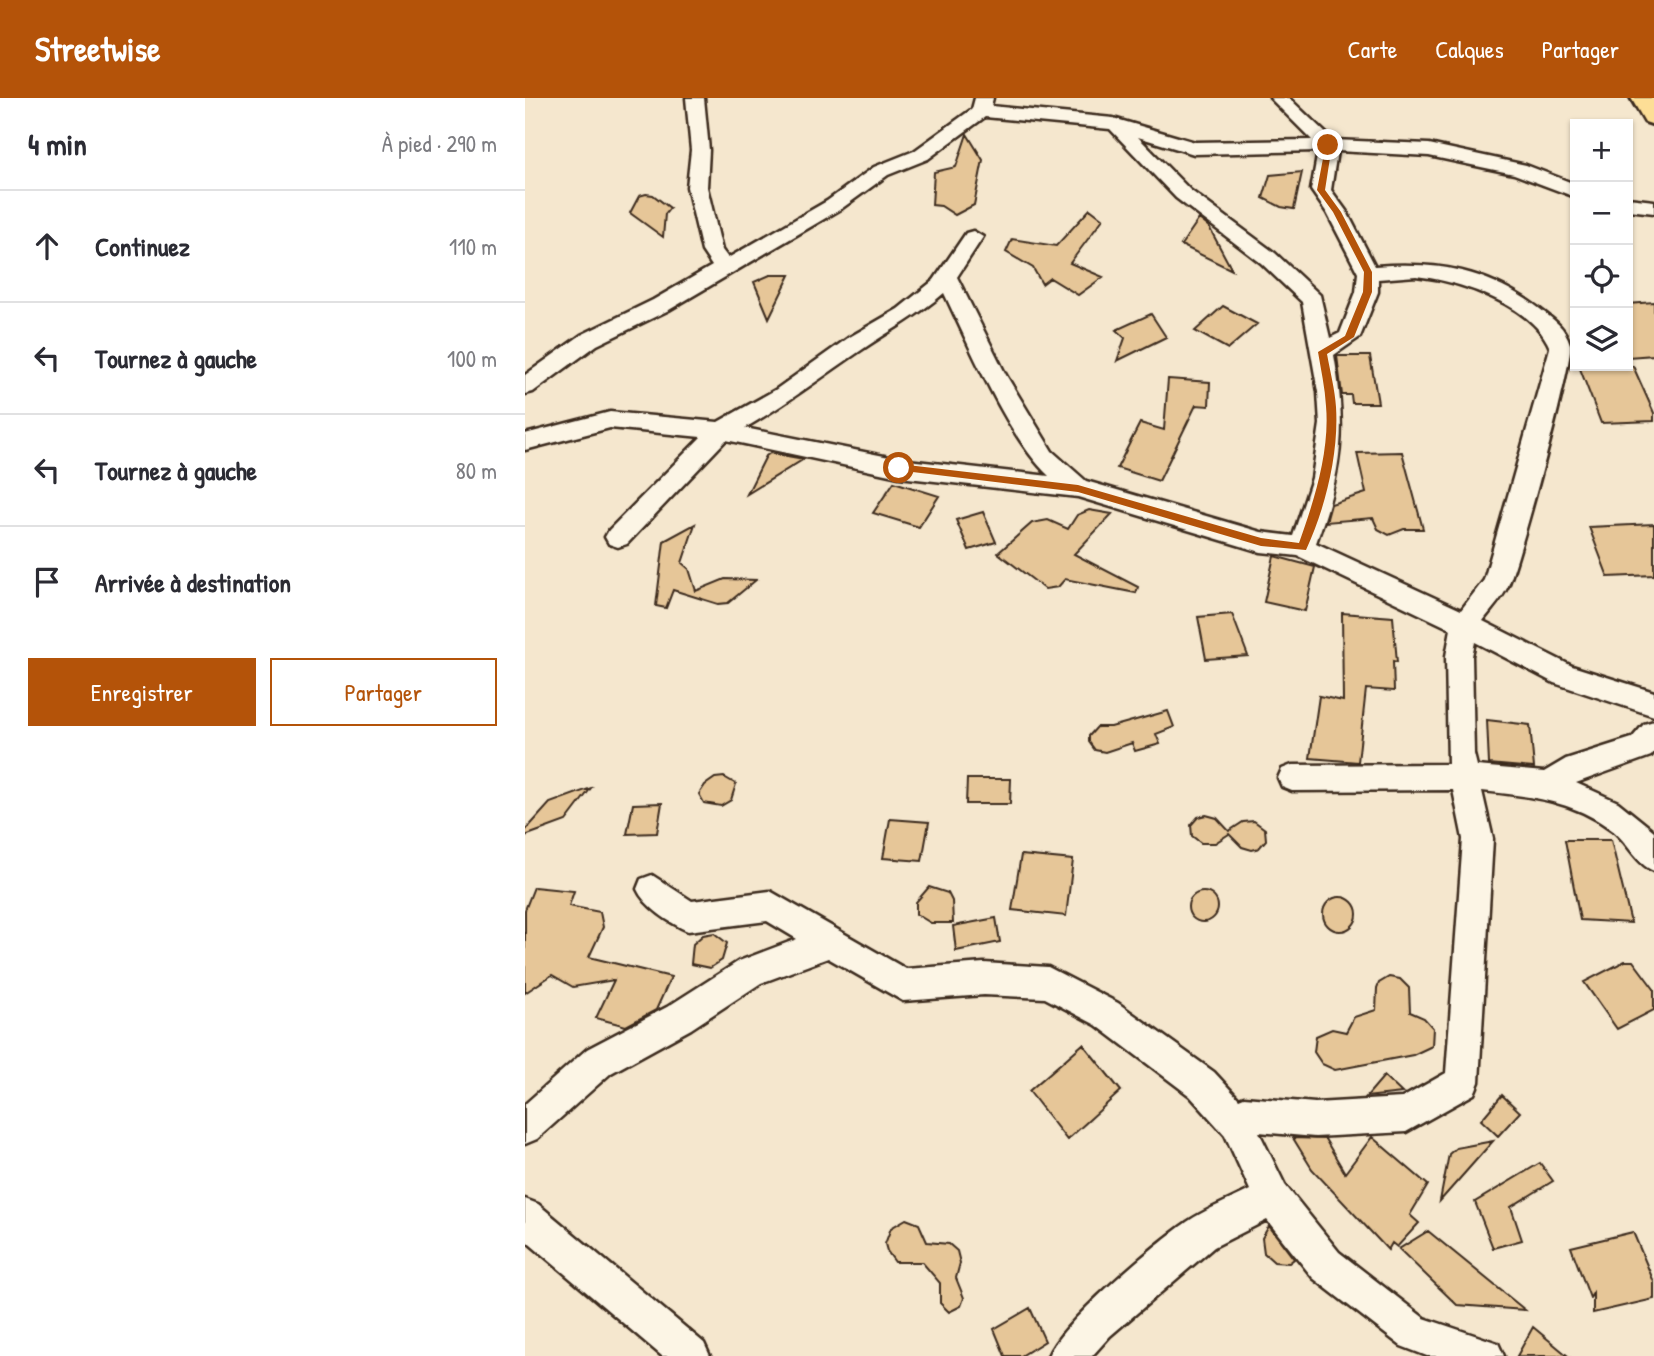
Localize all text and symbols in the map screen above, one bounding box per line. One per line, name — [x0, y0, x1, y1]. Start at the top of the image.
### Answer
text: Streetwise — [35, 27, 160, 71]
text: Carte — [1348, 33, 1397, 65]
text: Calques — [1435, 33, 1504, 65]
text: Partager — [1542, 33, 1619, 65]
map controls — [1570, 119, 1633, 371]
button: + — [1570, 119, 1633, 182]
text: 4 min — [28, 124, 87, 164]
text: À pied · 290 m — [382, 128, 497, 159]
route end — [1312, 129, 1343, 160]
button: − — [1570, 182, 1633, 245]
icon: ahead — [28, 227, 66, 265]
text: Continuez — [95, 229, 190, 264]
text: 110 m — [449, 231, 497, 262]
button: locate — [1570, 245, 1633, 308]
button: layers — [1570, 308, 1633, 371]
icon: left — [28, 339, 66, 377]
text: Tournez à gauche — [95, 341, 257, 376]
text: 100 m — [447, 343, 497, 374]
icon: left — [28, 451, 66, 489]
route start — [883, 452, 914, 483]
text: Tournez à gauche — [95, 453, 257, 488]
text: 80 m — [456, 455, 497, 486]
icon: arrive — [28, 563, 66, 601]
text: Arrivée à destination — [95, 565, 291, 600]
button: Enregistrer — [28, 658, 256, 726]
button: Partager — [270, 658, 497, 726]

